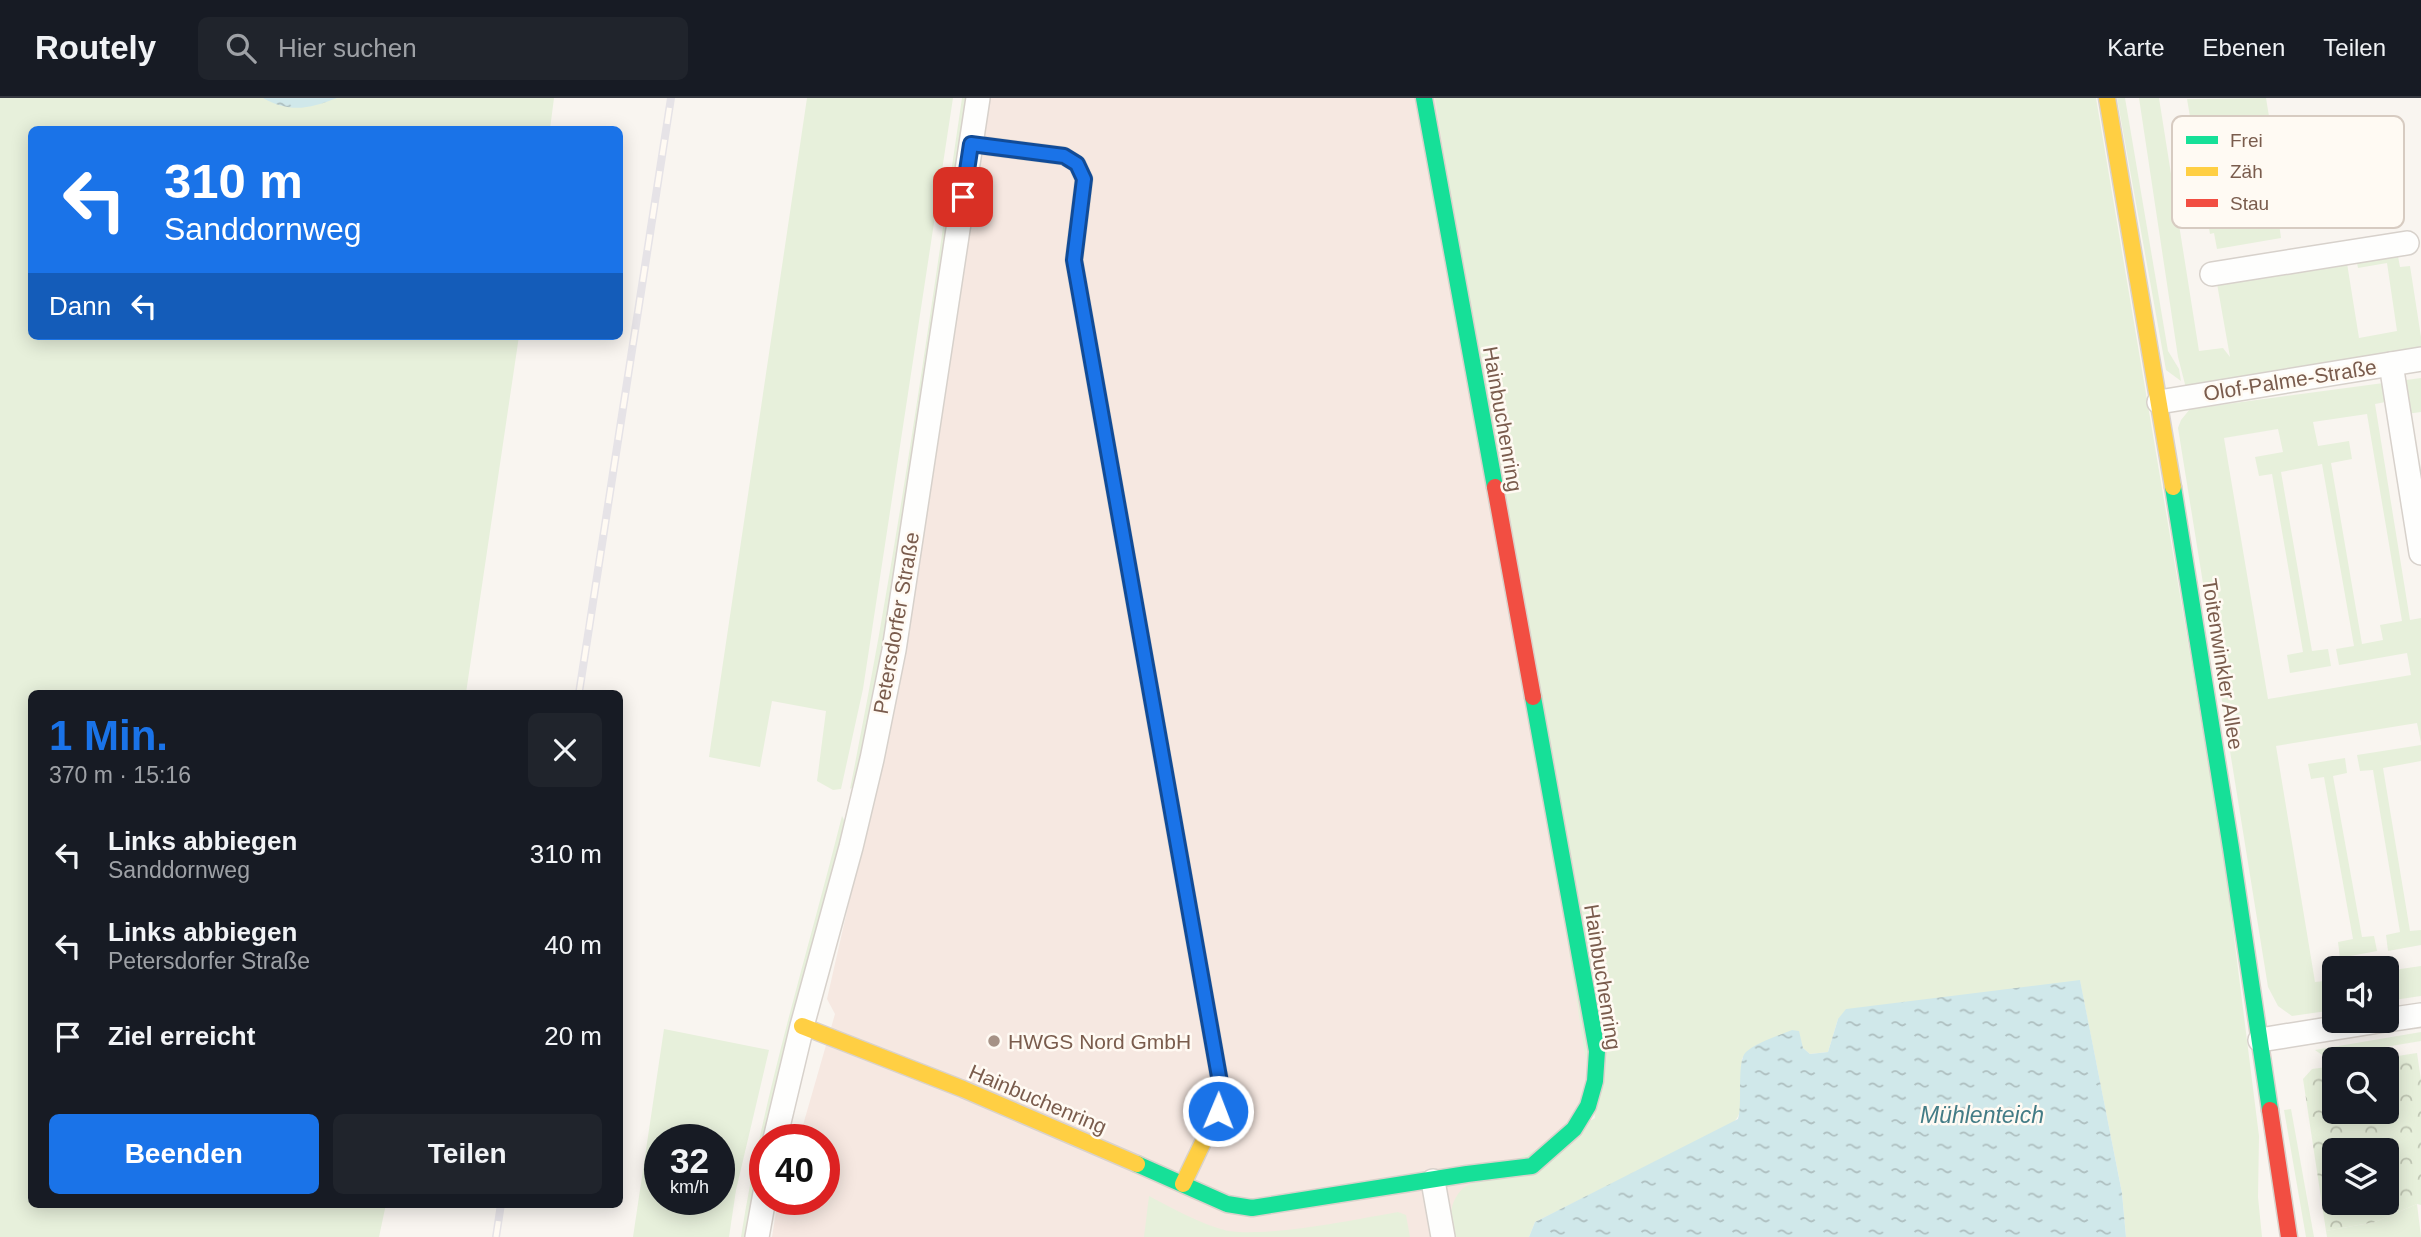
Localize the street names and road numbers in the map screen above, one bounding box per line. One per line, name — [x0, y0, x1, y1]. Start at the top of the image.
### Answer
street label: Hainbuchenring — [1479, 345, 1527, 493]
street label: Olof-Palme-Straße — [2202, 355, 2378, 405]
street label: Petersdorfer Straße — [869, 530, 923, 716]
street label: Toitenwinkler Allee — [2198, 577, 2248, 751]
street label: Hainbuchenring — [1580, 903, 1626, 1051]
street label: Hainbuchenring — [966, 1060, 1110, 1138]

